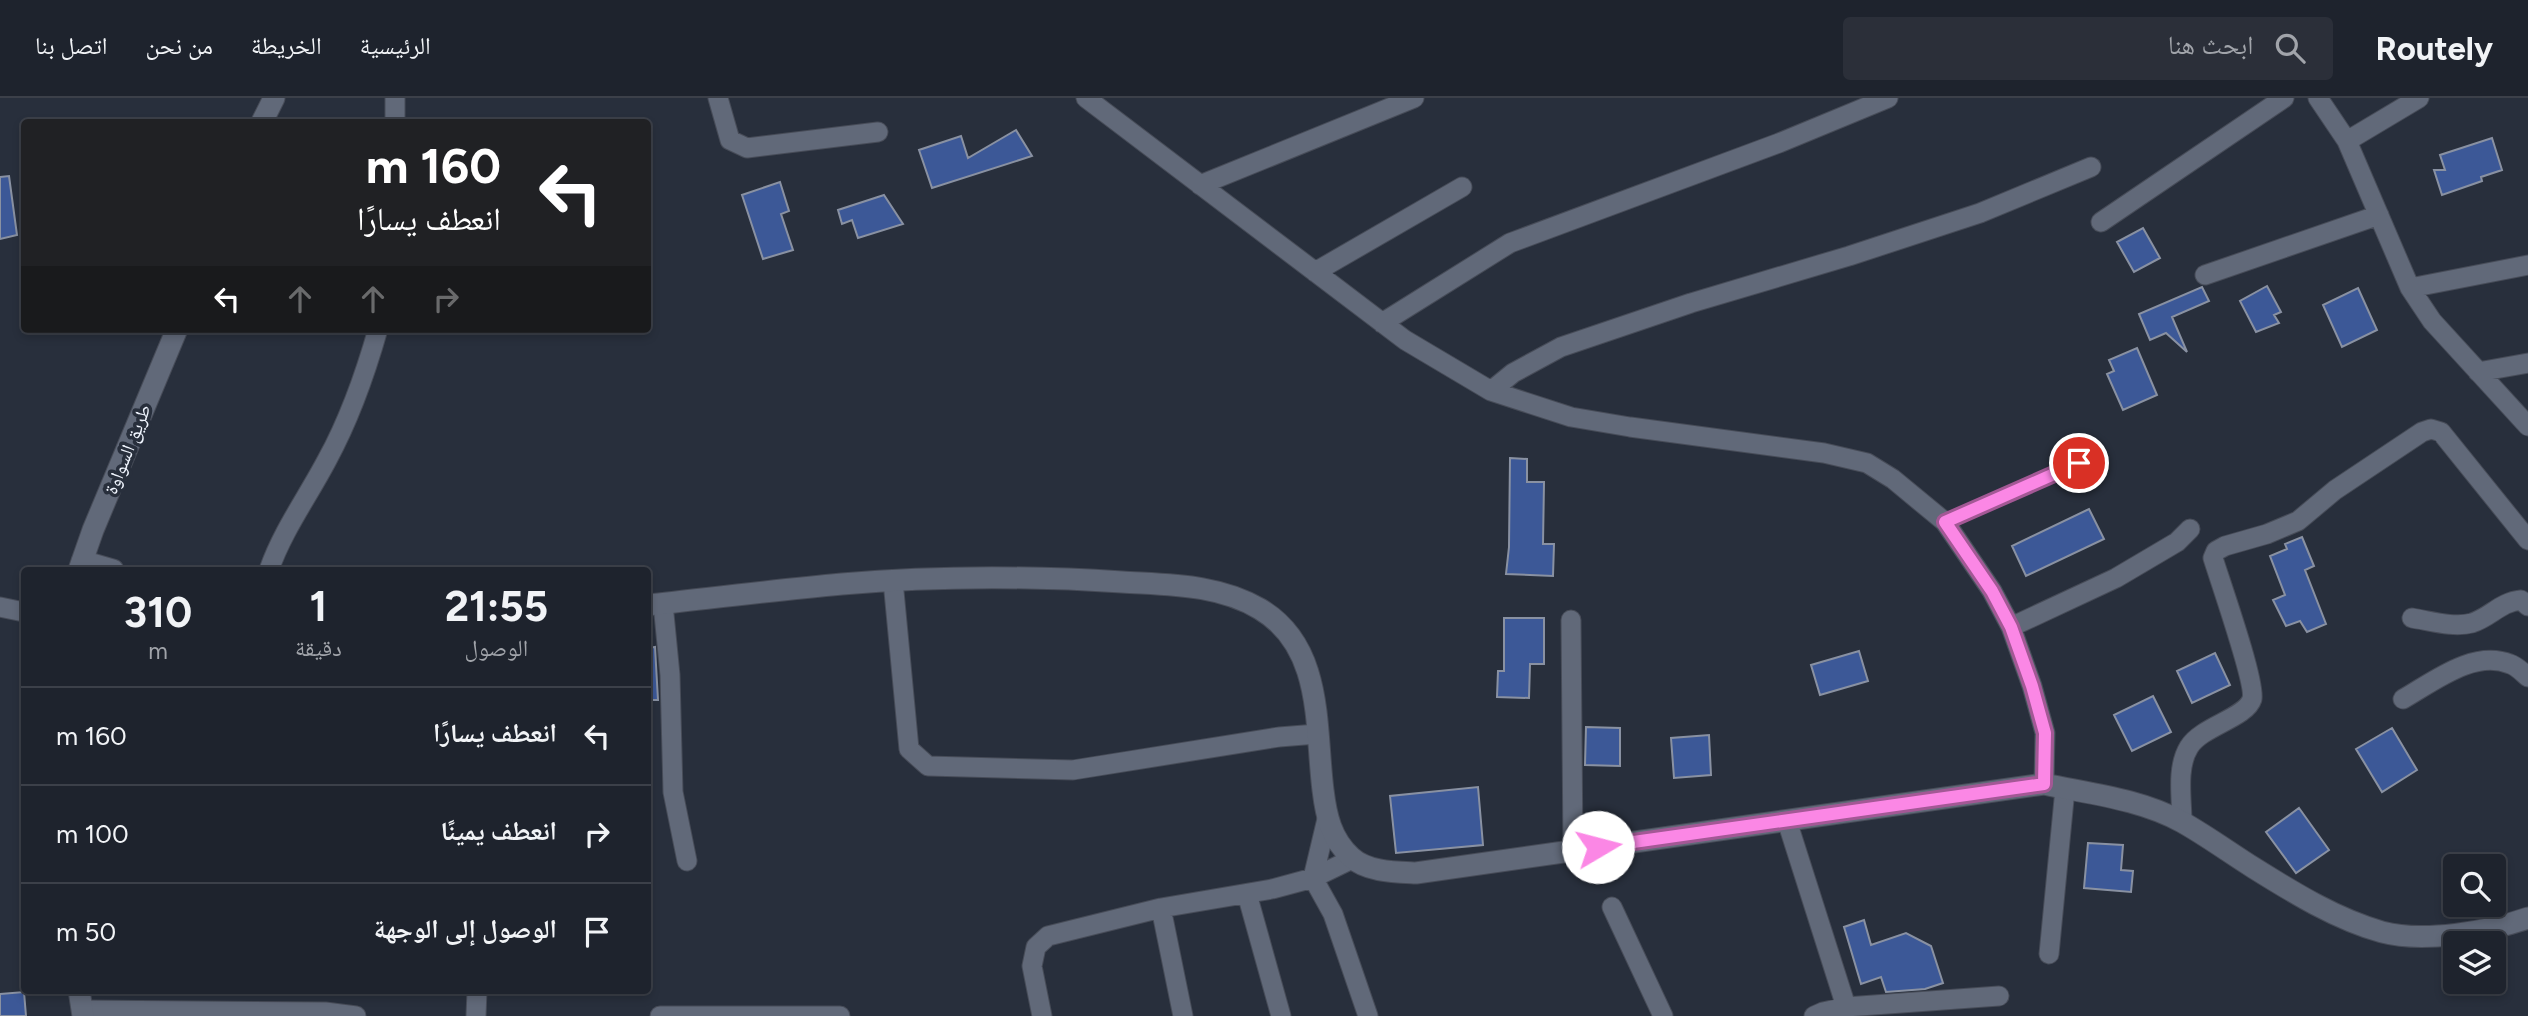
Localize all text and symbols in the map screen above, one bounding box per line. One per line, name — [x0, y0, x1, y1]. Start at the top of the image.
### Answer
search box — [1843, 17, 2333, 80]
text: ابحث هنا — [2168, 29, 2253, 61]
icon: search — [2271, 29, 2309, 67]
text: Routely — [2375, 29, 2493, 68]
text: اتصل بنا — [35, 31, 107, 60]
text: من نحن — [145, 31, 213, 60]
text: الخريطة — [251, 31, 322, 60]
text: الرئيسية — [360, 31, 431, 60]
text: 160 m — [366, 136, 501, 195]
icon: left — [525, 147, 616, 238]
text: انعطف يسارًا — [357, 200, 501, 238]
icon: left — [208, 280, 246, 318]
icon: ahead — [281, 280, 319, 318]
icon: ahead — [354, 280, 392, 318]
icon: right — [427, 280, 465, 318]
street label: طريق السواوة — [99, 401, 156, 497]
pin — [2049, 433, 2109, 493]
icon: arrive — [2060, 444, 2098, 482]
text: 1 — [310, 581, 327, 632]
text: 21:55 — [445, 581, 548, 632]
text: 310 — [124, 587, 192, 638]
text: دقيقة — [295, 634, 342, 662]
text: الوصول — [465, 634, 528, 662]
text: m — [148, 637, 168, 665]
text: انعطف يسارًا — [433, 717, 557, 749]
icon: left — [578, 717, 616, 755]
text: 160 m — [56, 720, 127, 752]
position arrow — [1561, 810, 1635, 884]
text: انعطف يمينًا — [441, 815, 557, 847]
icon: right — [578, 815, 616, 853]
text: 100 m — [56, 818, 129, 850]
map controls — [2443, 854, 2506, 994]
button: search — [2443, 854, 2506, 917]
text: الوصول إلى الوجهة — [374, 913, 557, 945]
icon: arrive — [578, 913, 616, 951]
text: 50 m — [56, 916, 116, 948]
button: layers — [2443, 931, 2506, 994]

